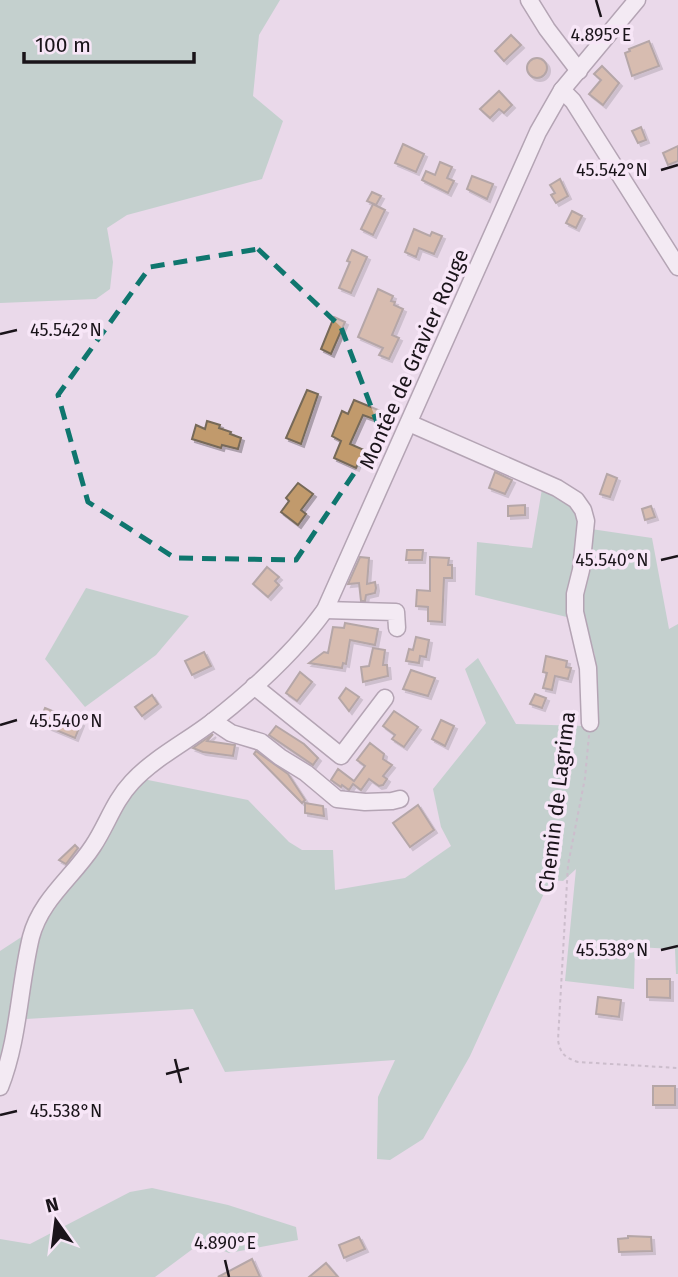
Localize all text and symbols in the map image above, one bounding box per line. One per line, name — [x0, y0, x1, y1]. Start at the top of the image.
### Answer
scale bar — [24, 21, 194, 65]
text: 4.895°E — [571, 24, 631, 46]
text: 100 m — [35, 32, 91, 58]
text: 45.542°N — [576, 159, 648, 181]
street label: Montée de Gravier Rouge — [354, 245, 474, 473]
text: 45.542°N — [30, 319, 102, 341]
text: 45.540°N — [575, 549, 649, 571]
text: 45.540°N — [29, 710, 103, 732]
street label: Chemin de Lagrima — [533, 710, 581, 894]
text: 45.538°N — [576, 939, 648, 961]
text: 45.538°N — [30, 1100, 102, 1122]
north arrow — [21, 1186, 91, 1256]
text: N — [43, 1192, 61, 1218]
text: 4.890°E — [194, 1232, 256, 1254]

